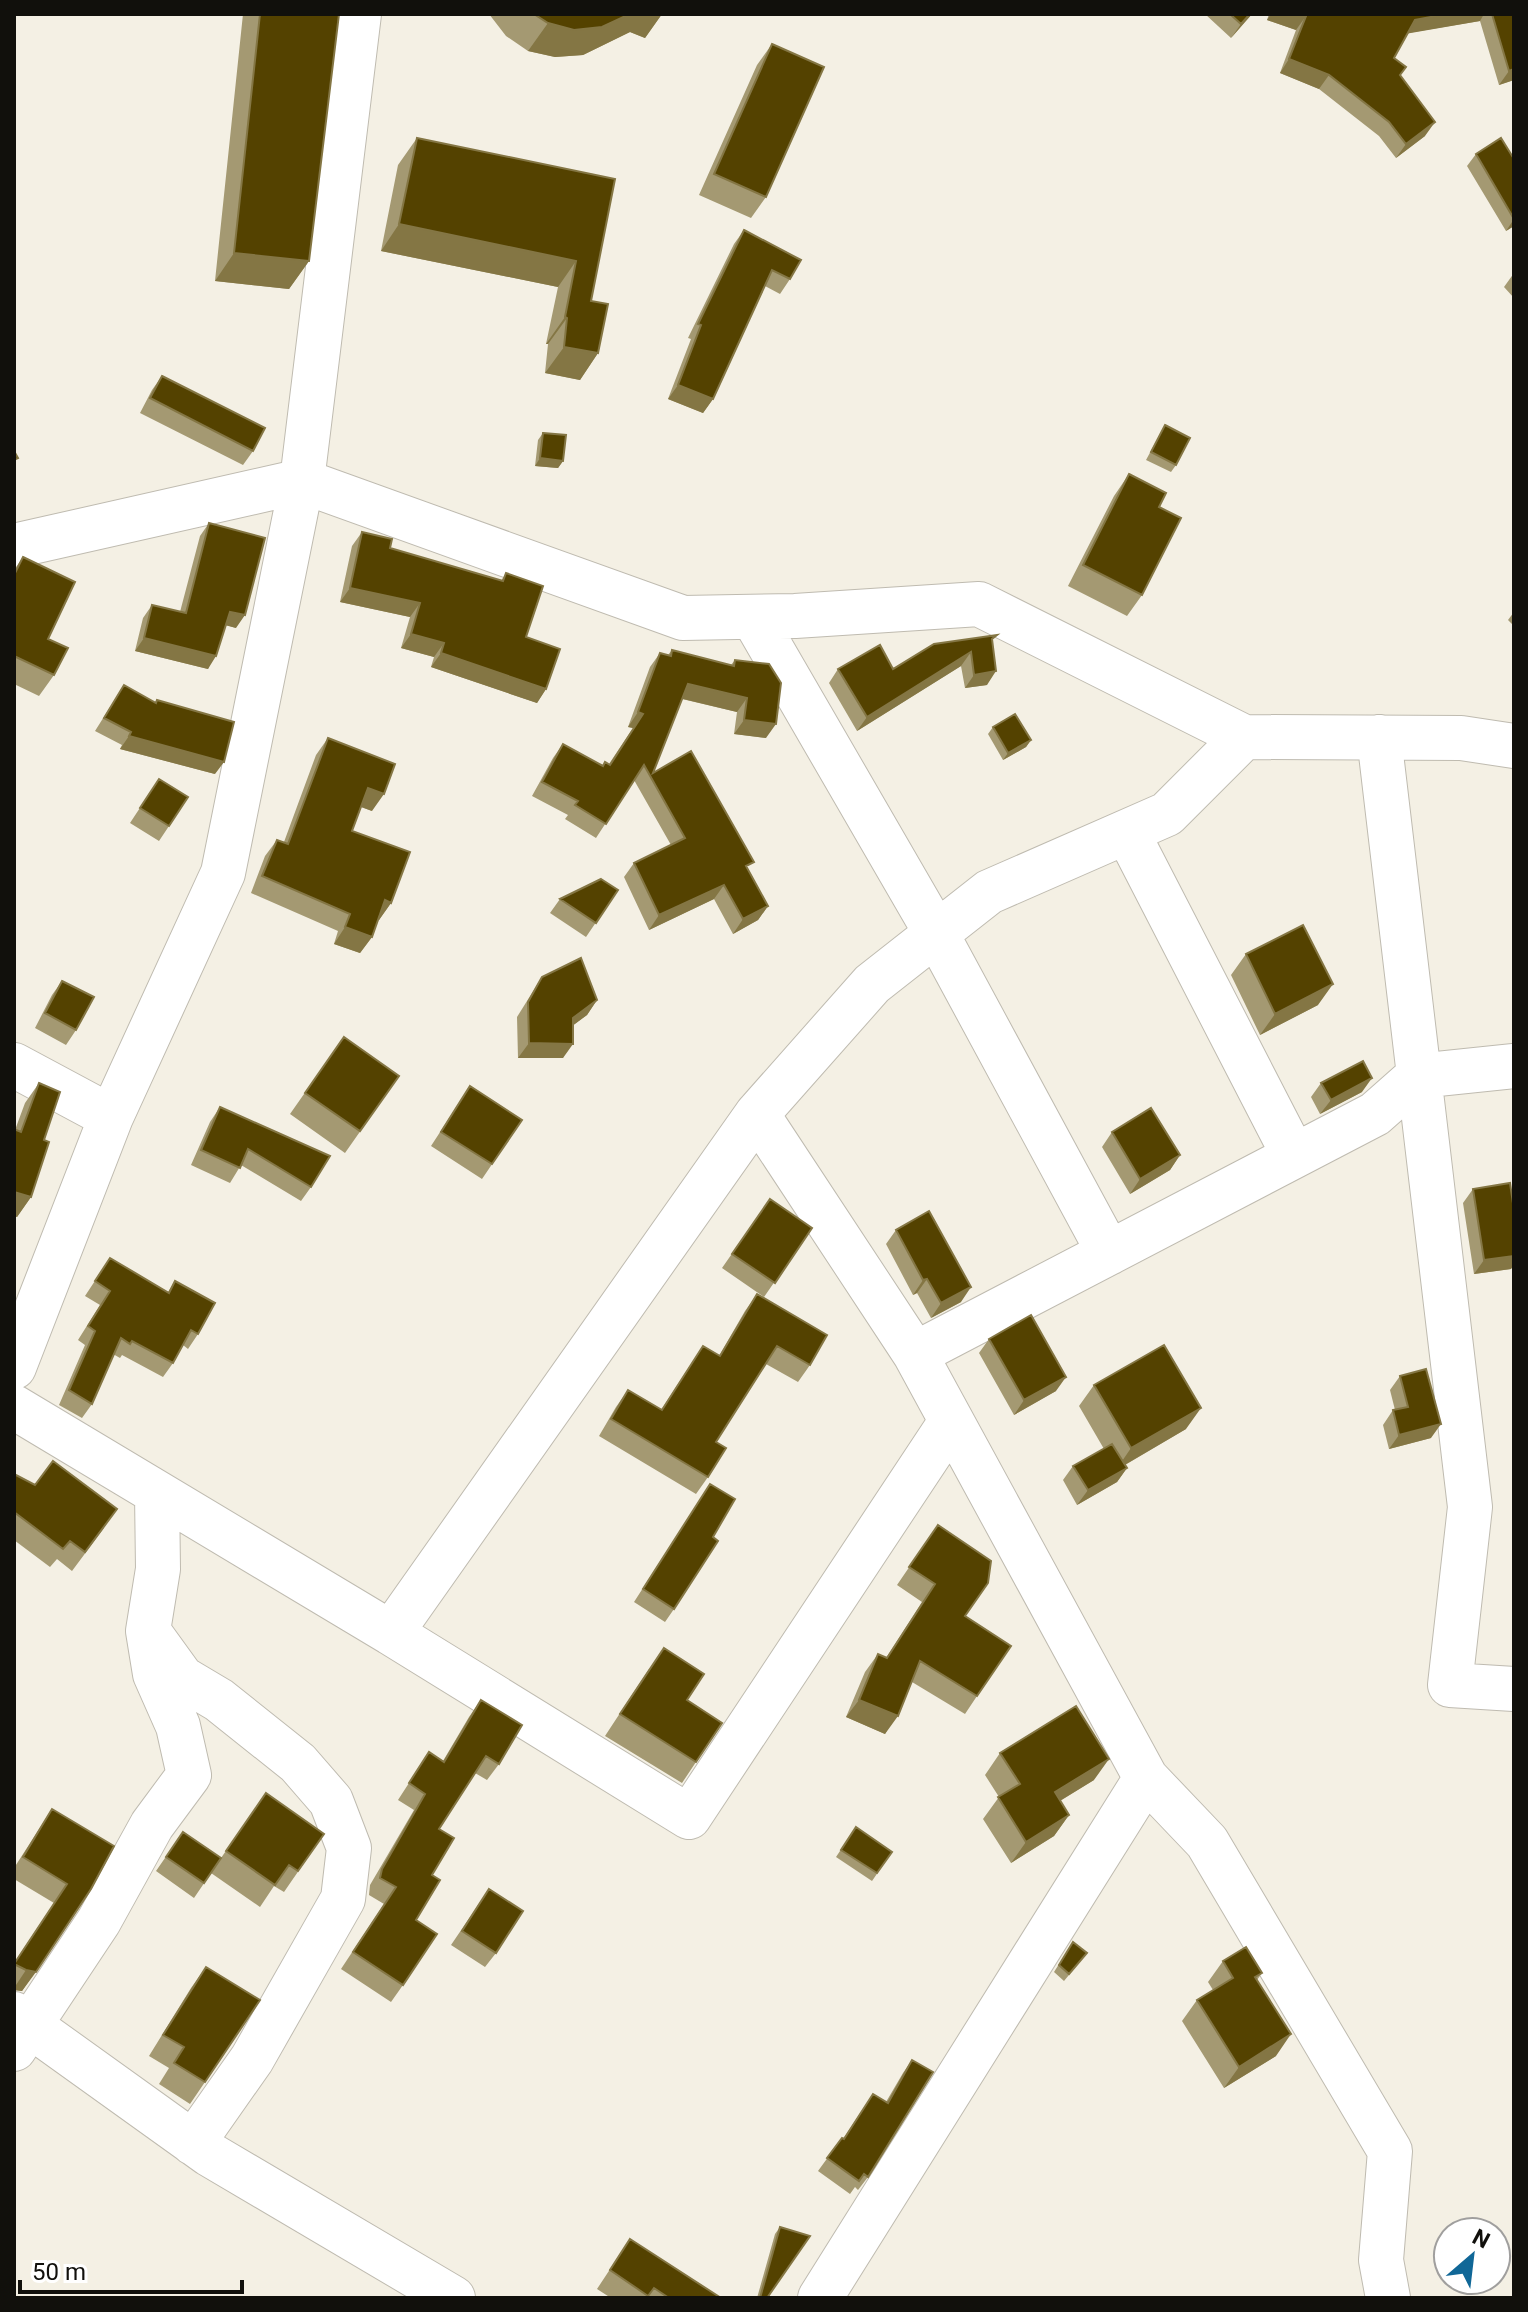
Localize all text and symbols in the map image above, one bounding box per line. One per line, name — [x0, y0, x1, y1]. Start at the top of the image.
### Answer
north arrow — [1432, 2216, 1512, 2296]
text: N — [1468, 2224, 1494, 2253]
scale bar — [20, 2244, 242, 2294]
text: 50 m — [32, 2258, 86, 2286]

